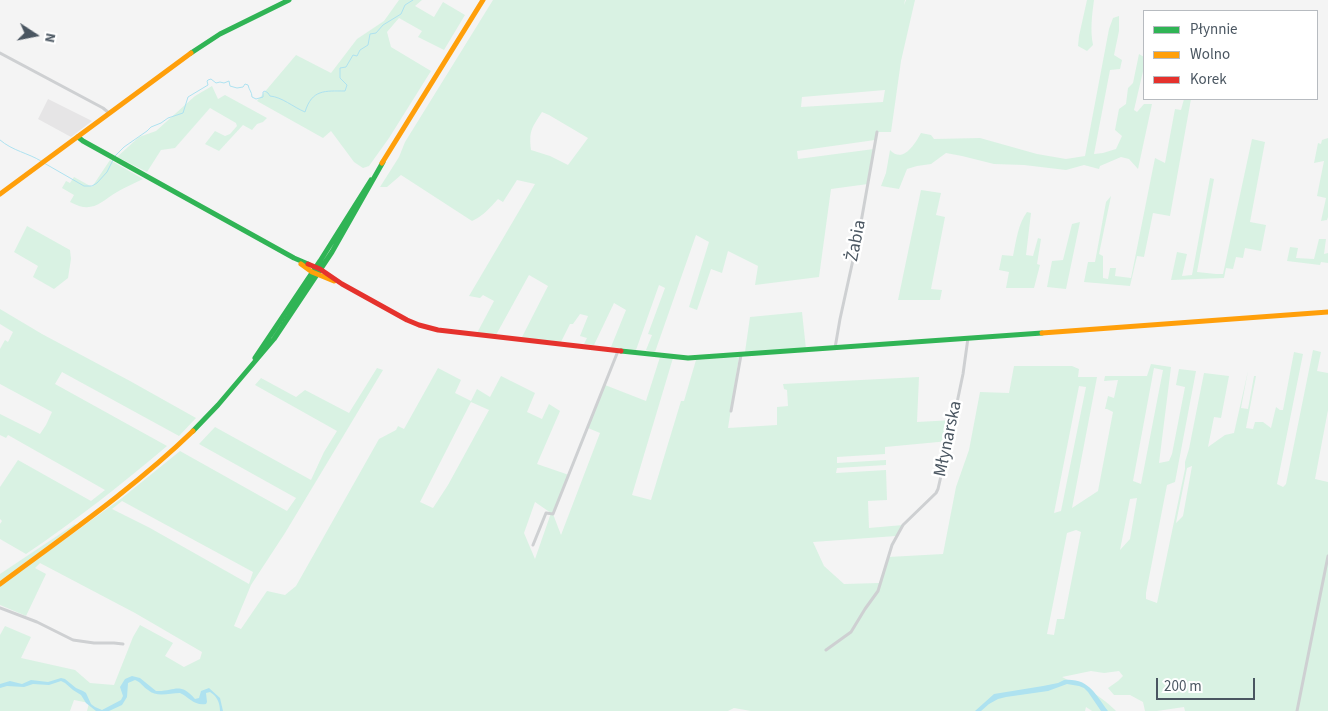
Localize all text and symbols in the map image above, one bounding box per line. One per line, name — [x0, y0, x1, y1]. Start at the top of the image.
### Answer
north arrow — [10, 10, 60, 60]
legend — [1143, 10, 1318, 100]
text: Płynnie — [1190, 19, 1238, 40]
text: N — [39, 31, 60, 44]
text: Wolno — [1190, 44, 1230, 65]
text: Korek — [1190, 69, 1227, 90]
street label: Żabia — [842, 218, 872, 264]
street label: Młynarska — [930, 399, 968, 479]
scale bar — [1158, 668, 1257, 700]
text: 200 m — [1164, 676, 1202, 697]

